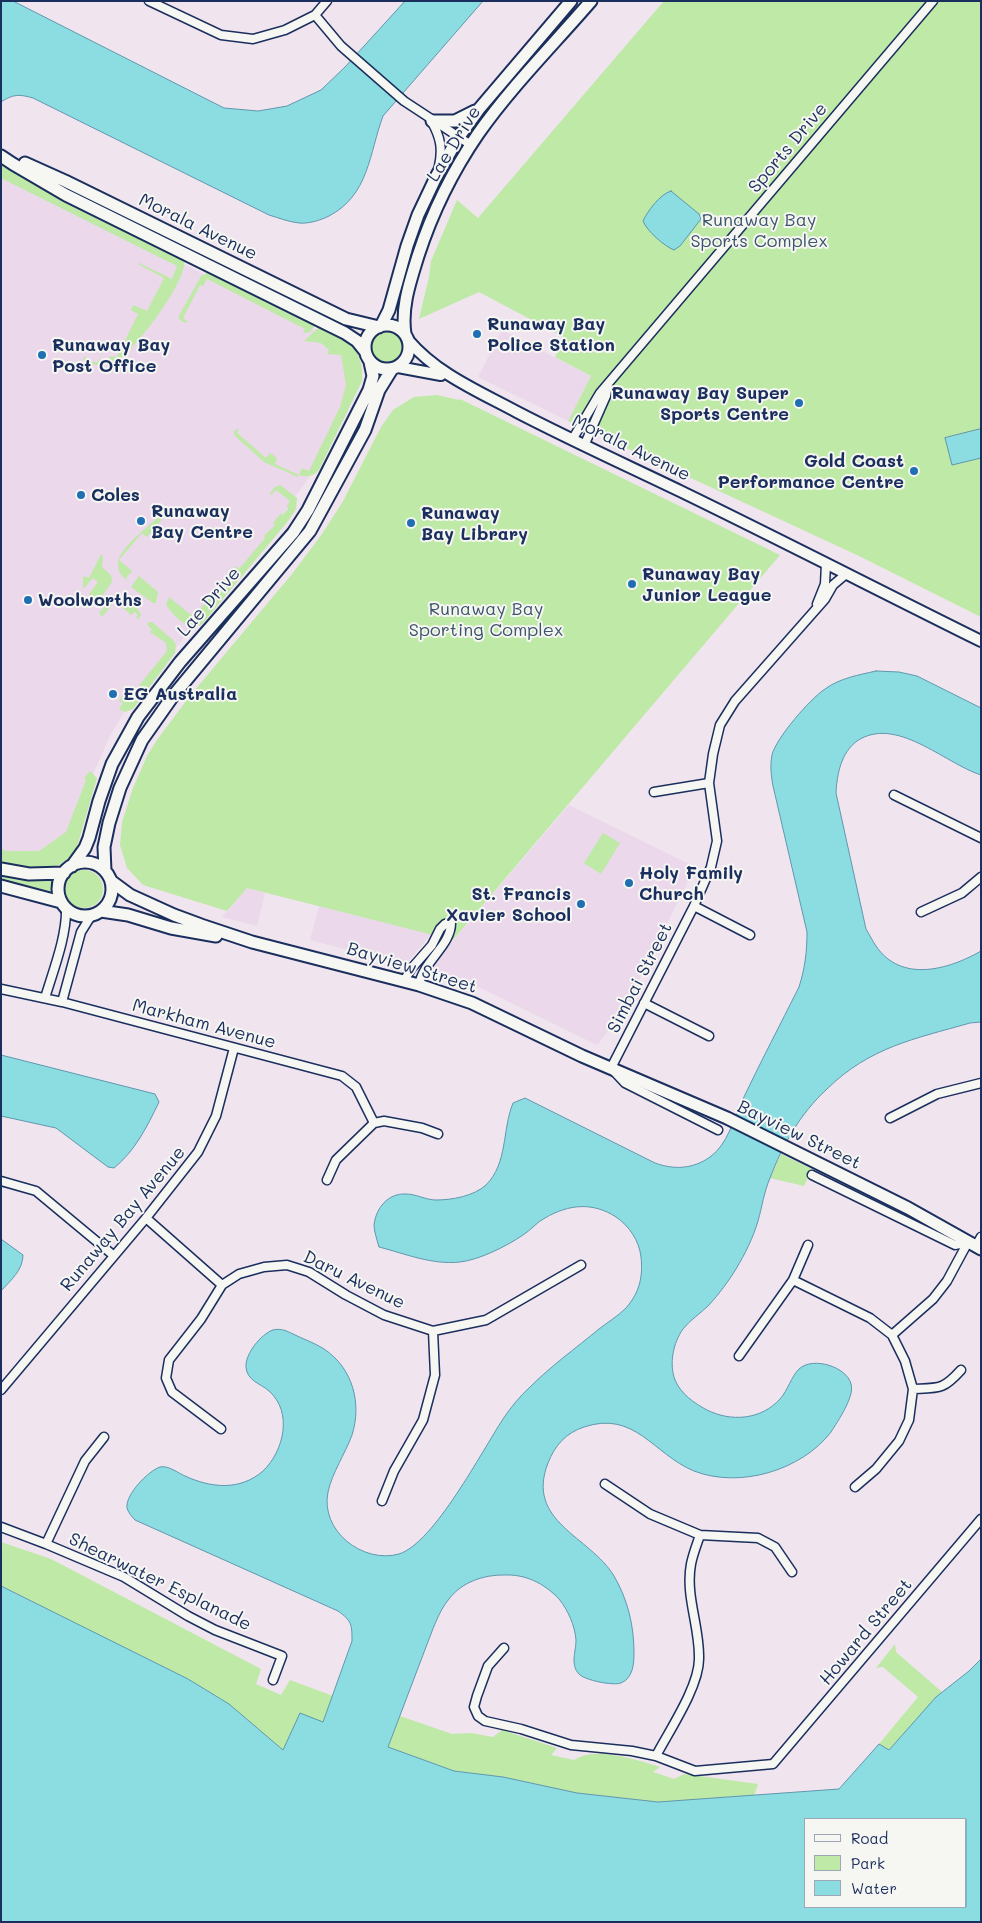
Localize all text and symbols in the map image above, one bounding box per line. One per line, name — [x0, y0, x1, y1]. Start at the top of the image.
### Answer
street label: Sports Drive — [744, 99, 832, 197]
street label: Lae Drive — [422, 102, 486, 186]
street label: Morala Avenue — [135, 189, 261, 265]
park label: Runaway Bay Sports Complex — [690, 209, 828, 252]
place label: Runaway Bay Police Station — [487, 313, 615, 356]
marker: Runaway Bay Police Station — [471, 328, 483, 340]
place label: Runaway Bay Post Office — [52, 334, 170, 376]
marker: Runaway Bay Post Office — [36, 349, 48, 361]
place label: Runaway Bay Super Sports Centre — [611, 382, 789, 424]
marker: Runaway Bay Super Sports Centre — [793, 397, 805, 409]
street label: Morala Avenue — [568, 410, 694, 486]
place label: Gold Coast Performance Centre — [717, 450, 904, 492]
marker: Gold Coast Performance Centre — [908, 465, 920, 477]
place label: Coles — [91, 484, 140, 506]
marker: Coles — [75, 489, 87, 501]
place label: Runaway Bay Centre — [151, 500, 253, 542]
place label: Runaway Bay Library — [421, 502, 528, 544]
marker: Runaway Bay Centre — [135, 515, 147, 527]
marker: Runaway Bay Library — [405, 517, 417, 529]
street label: Lae Drive — [173, 563, 245, 641]
place label: Runaway Bay Junior League — [642, 563, 771, 606]
marker: Runaway Bay Junior League — [626, 578, 638, 590]
place label: Woolworths — [38, 589, 142, 611]
marker: Woolworths — [22, 594, 34, 606]
park label: Runaway Bay Sporting Complex — [409, 598, 563, 640]
place label: EG Australia — [123, 683, 237, 705]
marker: EG Australia — [107, 688, 119, 700]
place label: Holy Family Church — [639, 862, 743, 904]
marker: Holy Family Church — [623, 877, 635, 889]
place label: St. Francis Xavier School — [446, 883, 571, 926]
marker: St. Francis Xavier School — [575, 898, 587, 910]
street label: Simbai Street — [603, 919, 677, 1037]
street label: Bayview Street — [344, 938, 480, 998]
street label: Markham Avenue — [130, 994, 278, 1054]
street label: Bayview Street — [734, 1096, 864, 1174]
street label: Runaway Bay Avenue — [56, 1142, 190, 1296]
street label: Daru Avenue — [300, 1246, 408, 1314]
street label: Shearwater Esplanade — [65, 1528, 255, 1636]
street label: Howard Street — [815, 1574, 917, 1690]
legend — [804, 1818, 967, 1908]
text: Road — [851, 1828, 888, 1848]
text: Park — [851, 1853, 885, 1873]
text: Water — [851, 1878, 897, 1898]

